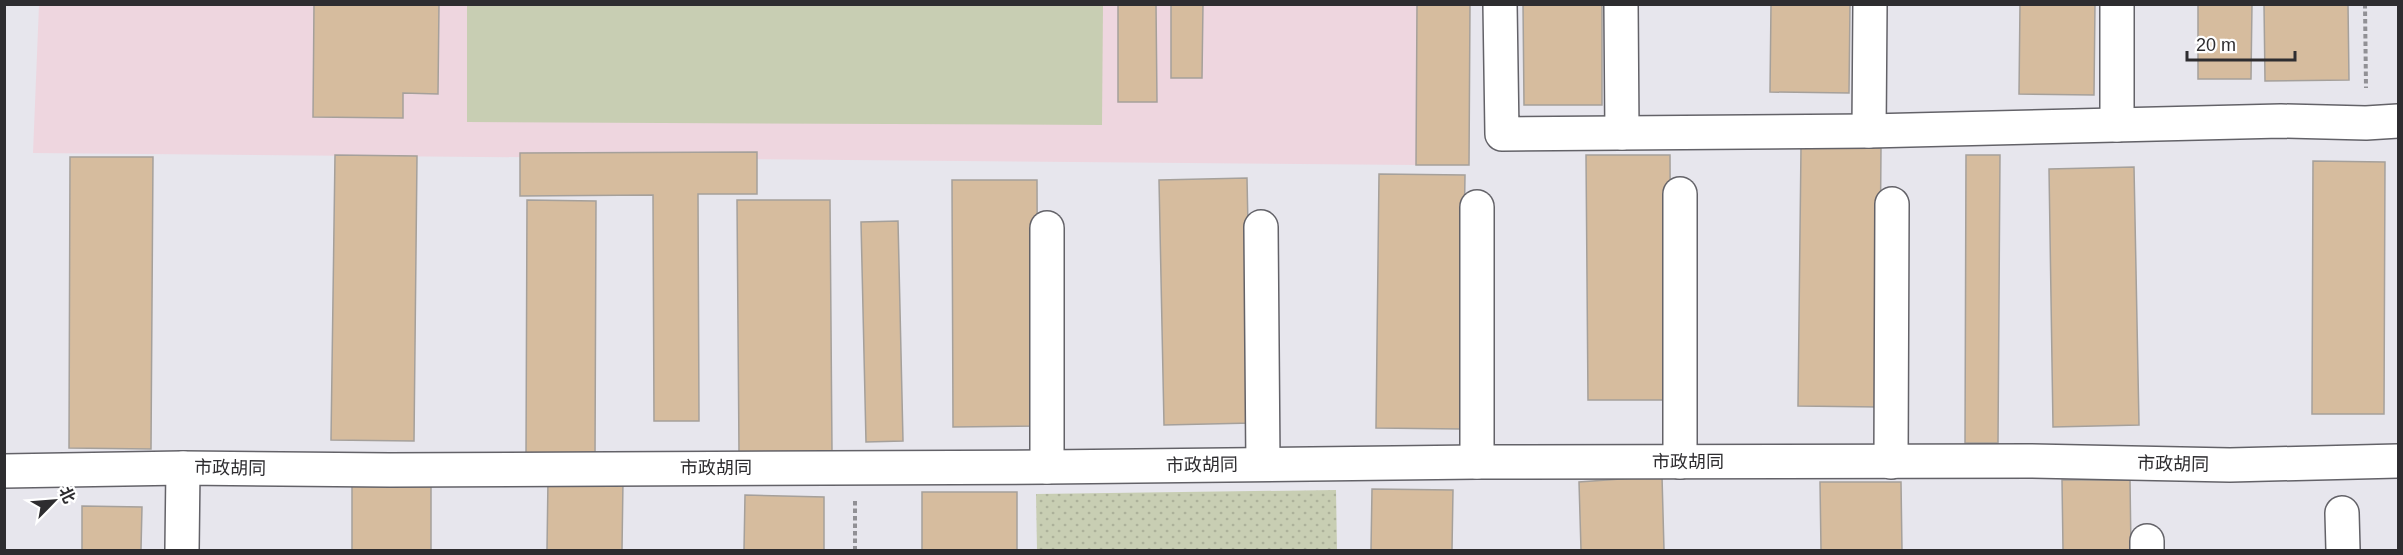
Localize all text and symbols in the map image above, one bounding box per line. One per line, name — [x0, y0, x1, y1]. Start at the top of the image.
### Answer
scale bar — [2187, 24, 2295, 62]
text: 20 m — [2196, 35, 2236, 55]
street label: 市政胡同 — [1652, 452, 1724, 472]
street label: 市政胡同 — [2137, 453, 2209, 475]
street label: 市政胡同 — [1166, 454, 1238, 476]
street label: 市政胡同 — [194, 457, 266, 479]
street label: 市政胡同 — [680, 458, 752, 478]
north arrow — [24, 471, 84, 531]
text: 北 — [56, 484, 78, 506]

